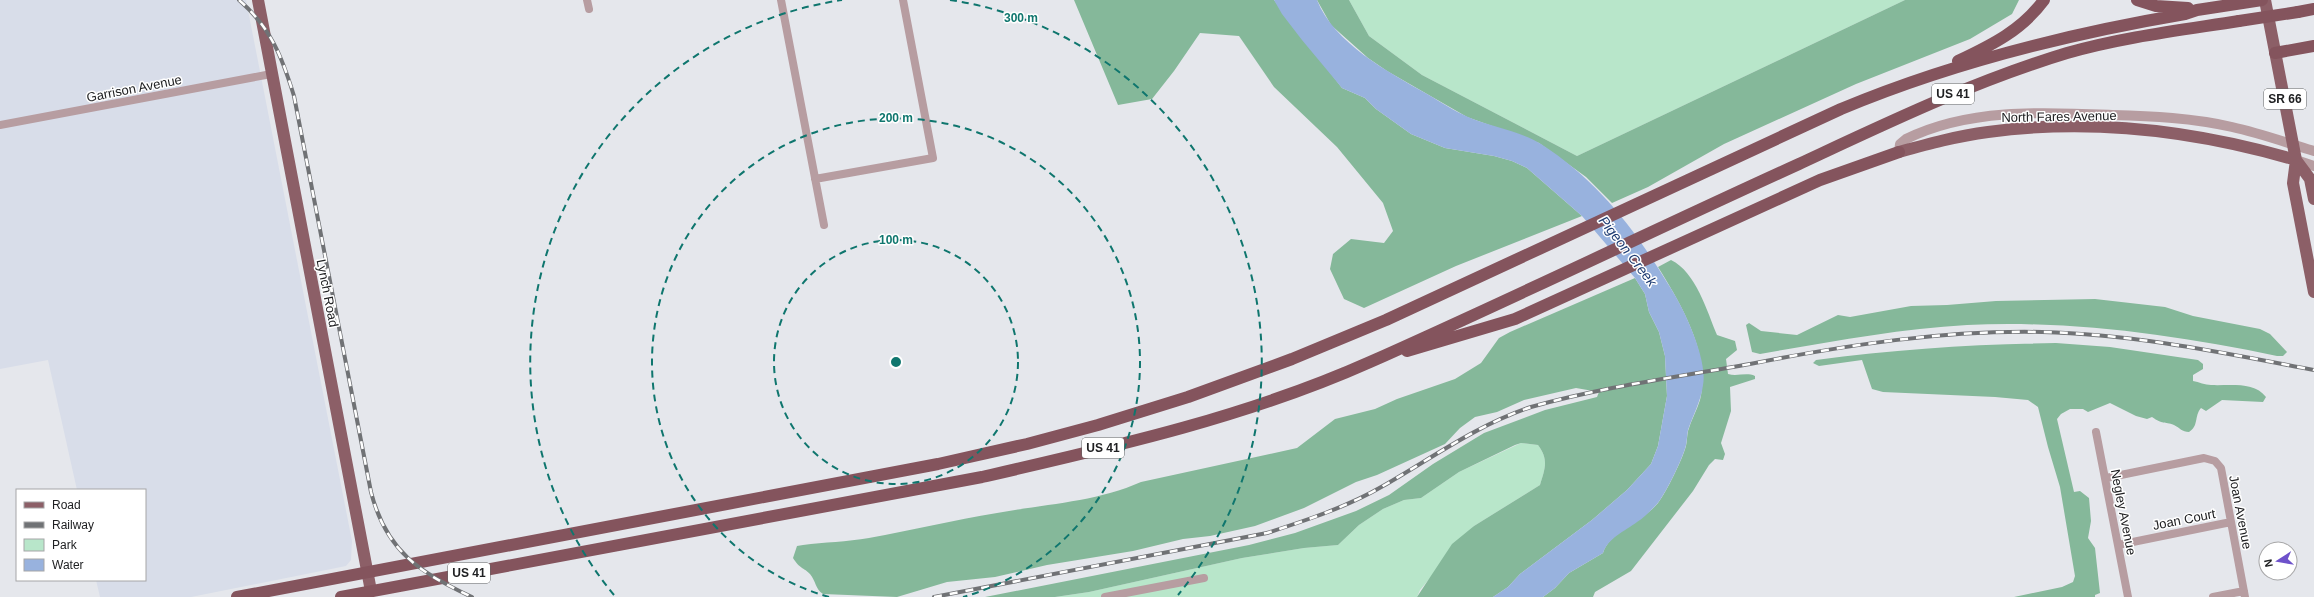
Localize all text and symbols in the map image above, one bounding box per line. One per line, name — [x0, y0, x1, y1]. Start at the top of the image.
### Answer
text: 300 m — [1004, 11, 1038, 25]
street label: Garrison Avenue — [85, 72, 183, 105]
road number: US 41 — [1932, 84, 1974, 104]
road number: SR 66 — [2264, 89, 2306, 109]
street label: North Fares Avenue — [2001, 108, 2117, 125]
text: 200 m — [879, 111, 913, 125]
water label: Pigeon Creek — [1596, 213, 1661, 290]
text: 100 m — [879, 233, 913, 247]
street label: Lynch Road — [314, 258, 341, 328]
centre of rings — [889, 355, 903, 369]
road number: US 41 — [1082, 438, 1124, 458]
street label: Negley Avenue — [2108, 468, 2139, 556]
street label: Joan Avenue — [2226, 474, 2255, 550]
legend — [16, 489, 146, 581]
text: Road — [52, 498, 81, 512]
street label: Joan Court — [2151, 506, 2217, 533]
text: Railway — [52, 518, 94, 532]
text: Park — [52, 538, 78, 552]
north arrow — [2258, 541, 2298, 581]
text: Water — [52, 558, 84, 572]
text: N — [2262, 558, 2275, 568]
road number: US 41 — [448, 563, 490, 583]

